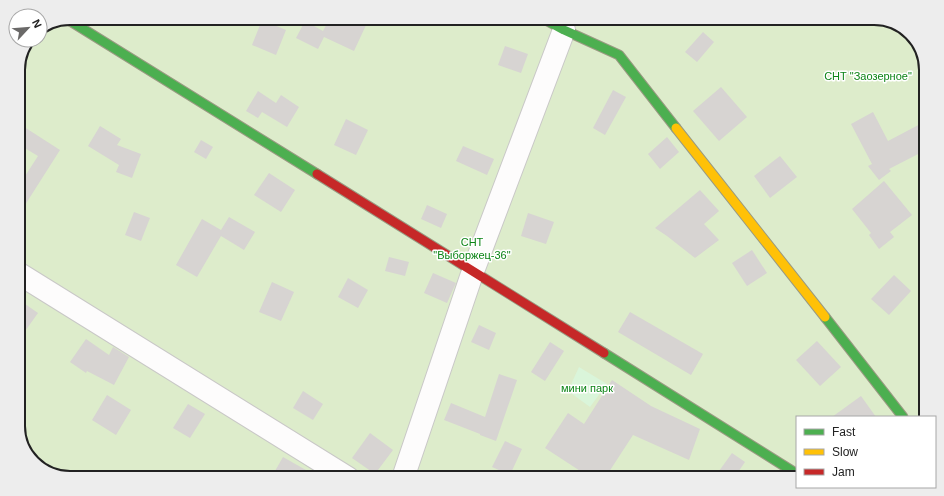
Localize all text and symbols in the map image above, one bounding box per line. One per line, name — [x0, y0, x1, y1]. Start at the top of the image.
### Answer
north arrow — [8, 8, 48, 48]
text: N — [30, 17, 44, 30]
park label: СНТ "Заозерное" — [824, 70, 912, 82]
park label: СНТ "Выборжец-36" — [433, 236, 511, 261]
park label: мини парк — [561, 382, 613, 394]
legend — [796, 416, 936, 488]
text: Fast — [832, 425, 856, 439]
text: Slow — [832, 445, 858, 459]
text: Jam — [832, 465, 855, 479]

